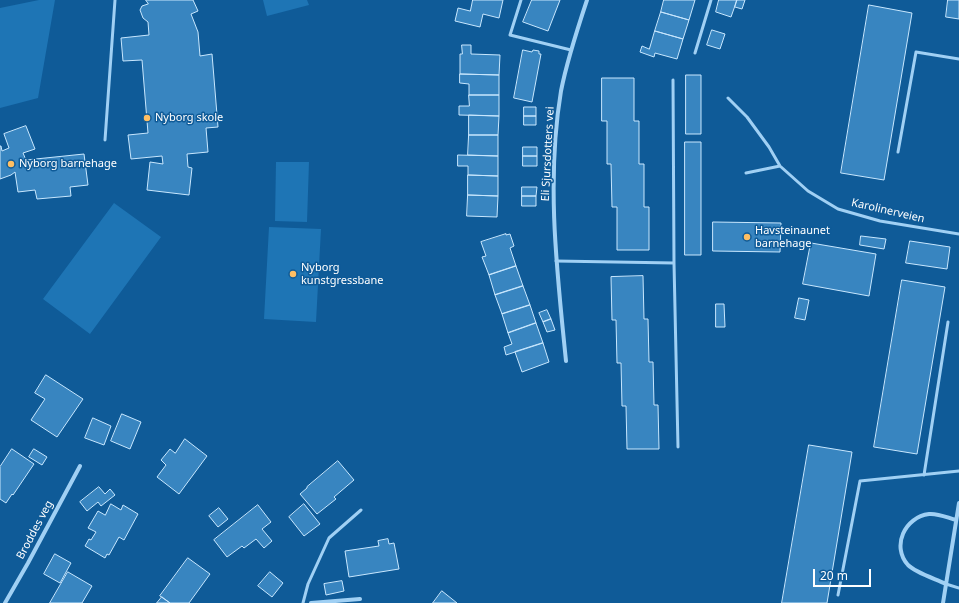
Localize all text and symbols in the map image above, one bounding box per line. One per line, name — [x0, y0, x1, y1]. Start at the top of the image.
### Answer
street label: Eli Sjursdotters vei — [539, 106, 557, 202]
place label: Nyborg skole — [155, 111, 223, 125]
marker: Nyborg skole — [142, 113, 152, 123]
place label: Nyborg barnehage — [19, 157, 117, 171]
marker: Nyborg barnehage — [6, 159, 16, 169]
street label: Karolinerveien — [850, 196, 926, 226]
place label: Havsteinaunet barnehage — [755, 224, 830, 250]
marker: Havsteinaunet barnehage — [742, 232, 752, 242]
place label: Nyborg kunstgressbane — [301, 261, 383, 287]
marker: Nyborg kunstgressbane — [288, 269, 298, 279]
street label: Broddes veg — [14, 498, 56, 562]
scale bar — [815, 561, 873, 587]
text: 20 m — [820, 567, 848, 584]

